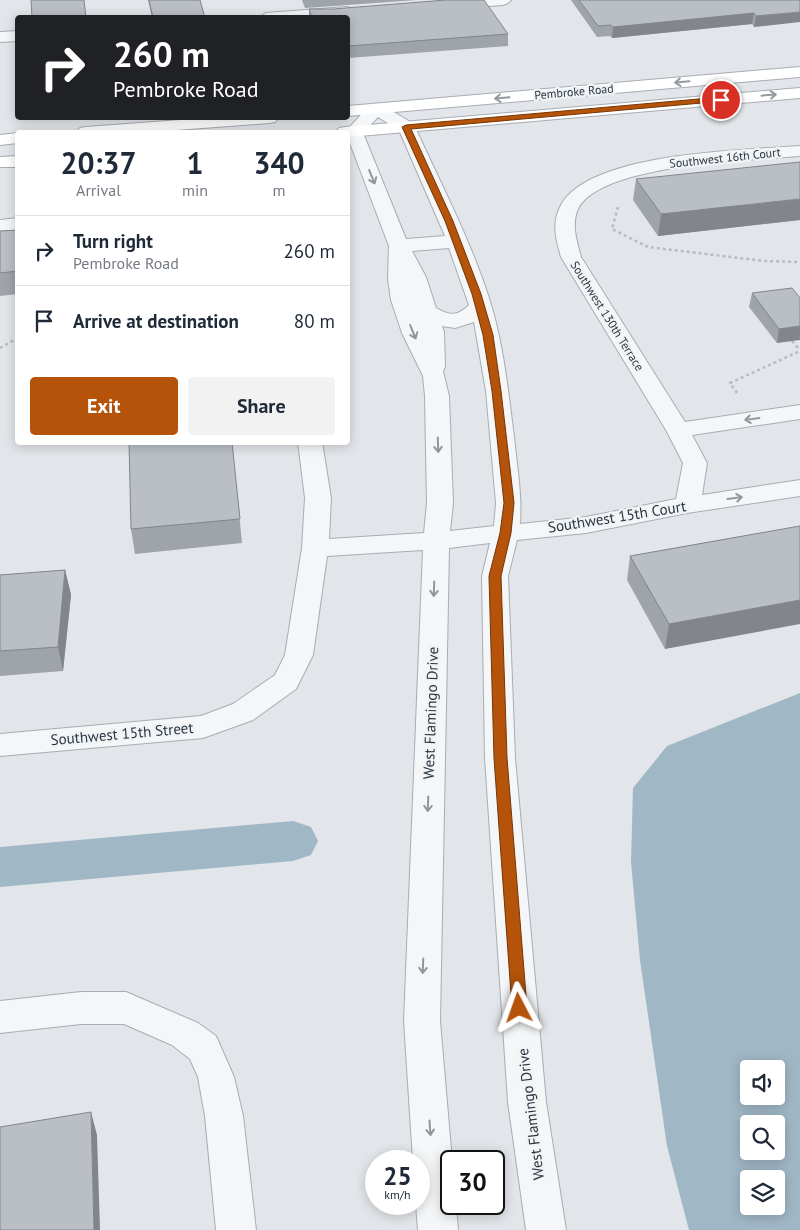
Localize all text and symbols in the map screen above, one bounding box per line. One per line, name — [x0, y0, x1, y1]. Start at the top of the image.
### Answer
text: 260 m — [113, 31, 210, 77]
icon: right — [30, 35, 95, 100]
text: Pembroke Road — [113, 75, 259, 103]
one-way arrow — [674, 77, 690, 87]
pin — [700, 79, 742, 121]
street label: Pembroke Road — [534, 81, 614, 102]
icon: arrive — [707, 86, 735, 114]
one-way arrow — [760, 91, 776, 100]
one-way arrow — [495, 93, 511, 102]
text: 20:37 — [60, 143, 137, 182]
text: 1 — [187, 143, 204, 182]
text: 340 — [253, 143, 305, 182]
street label: Southwest 16th Court — [669, 144, 781, 171]
one-way arrow — [367, 169, 377, 184]
text: Arrival — [76, 180, 121, 200]
text: min — [182, 180, 208, 200]
text: m — [273, 180, 286, 200]
text: Turn right — [73, 229, 153, 253]
icon: right — [30, 237, 58, 265]
text: 260 m — [283, 239, 335, 263]
text: Pembroke Road — [73, 253, 179, 273]
street label: Southwest 130th Terrace — [568, 258, 647, 373]
icon: arrive — [30, 307, 58, 335]
text: Arrive at destination — [73, 309, 239, 333]
text: 80 m — [294, 309, 335, 333]
one-way arrow — [409, 324, 418, 339]
button: Exit — [30, 377, 178, 435]
button: Share — [188, 377, 335, 435]
one-way arrow — [744, 414, 760, 424]
one-way arrow — [434, 437, 443, 453]
one-way arrow — [727, 493, 743, 503]
street label: Southwest 15th Court — [546, 496, 687, 537]
one-way arrow — [429, 580, 439, 597]
street label: West Flamingo Drive — [419, 646, 442, 780]
street label: Southwest 15th Street — [50, 718, 194, 749]
one-way arrow — [423, 796, 433, 812]
one-way arrow — [419, 958, 428, 974]
position arrow — [492, 981, 544, 1033]
street label: West Flamingo Drive — [513, 1047, 548, 1181]
map controls — [740, 1060, 785, 1215]
button: sound — [740, 1060, 785, 1105]
button: search — [740, 1115, 785, 1160]
one-way arrow — [425, 1120, 435, 1136]
speed limit sign: 30 — [440, 1150, 505, 1215]
text: 25 — [383, 1160, 412, 1192]
button: layers — [740, 1170, 785, 1215]
text: km/h — [384, 1187, 411, 1202]

